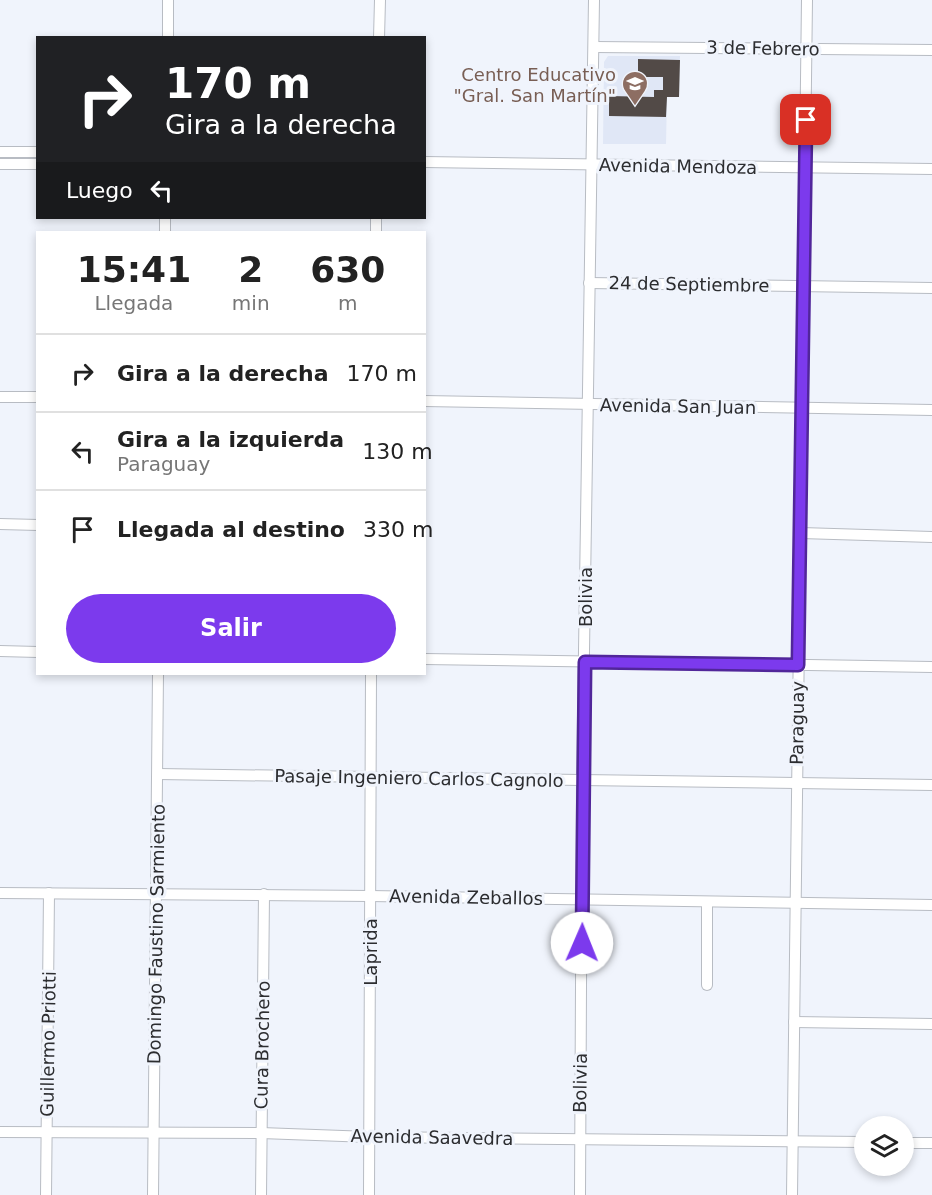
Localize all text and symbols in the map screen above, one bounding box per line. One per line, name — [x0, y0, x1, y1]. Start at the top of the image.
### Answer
street label: 3 de Febrero — [706, 37, 820, 59]
text: 170 m — [165, 59, 311, 108]
icon: right — [66, 60, 144, 138]
place label: Centro Educativo "Gral. San Martín" — [454, 64, 616, 106]
school or university icon: Centro Educativo "Gral. San Martín" — [620, 69, 650, 107]
pin — [780, 94, 831, 145]
icon: arrive — [789, 103, 822, 136]
text: Gira a la derecha — [165, 109, 397, 140]
street label: Avenida Mendoza — [599, 154, 757, 178]
icon: left — [145, 174, 178, 207]
text: Luego — [66, 178, 133, 203]
text: 15:41 — [77, 249, 191, 290]
text: 2 — [238, 249, 263, 290]
text: 630 — [310, 249, 385, 290]
street label: 24 de Septiembre — [608, 272, 770, 296]
text: Llegada — [94, 291, 173, 315]
text: min — [232, 291, 270, 315]
text: m — [338, 291, 358, 315]
icon: right — [66, 357, 99, 390]
text: Gira a la derecha — [117, 361, 329, 386]
text: 170 m — [347, 361, 417, 386]
street label: Avenida San Juan — [600, 394, 756, 418]
text: Gira a la izquierda — [117, 427, 344, 452]
icon: left — [66, 435, 99, 468]
text: 130 m — [362, 439, 433, 464]
text: Paraguay — [117, 452, 210, 476]
icon: arrive — [66, 513, 99, 546]
text: Llegada al destino — [117, 517, 345, 542]
text: 330 m — [363, 517, 433, 542]
street label: Bolivia — [575, 567, 596, 627]
button: Salir — [66, 594, 396, 663]
street label: Paraguay — [786, 680, 808, 765]
street label: Pasaje Ingeniero Carlos Cagnolo — [274, 765, 564, 791]
street label: Domingo Faustino Sarmiento — [143, 804, 169, 1064]
street label: Avenida Zeballos — [389, 885, 543, 909]
position arrow — [550, 911, 614, 975]
street label: Laprida — [360, 918, 381, 986]
street label: Guillermo Priotti — [36, 971, 60, 1117]
street label: Cura Brochero — [250, 980, 274, 1110]
street label: Bolivia — [569, 1053, 591, 1113]
map controls — [854, 1116, 914, 1176]
button: layers — [854, 1116, 914, 1176]
street label: Avenida Saavedra — [351, 1125, 513, 1149]

